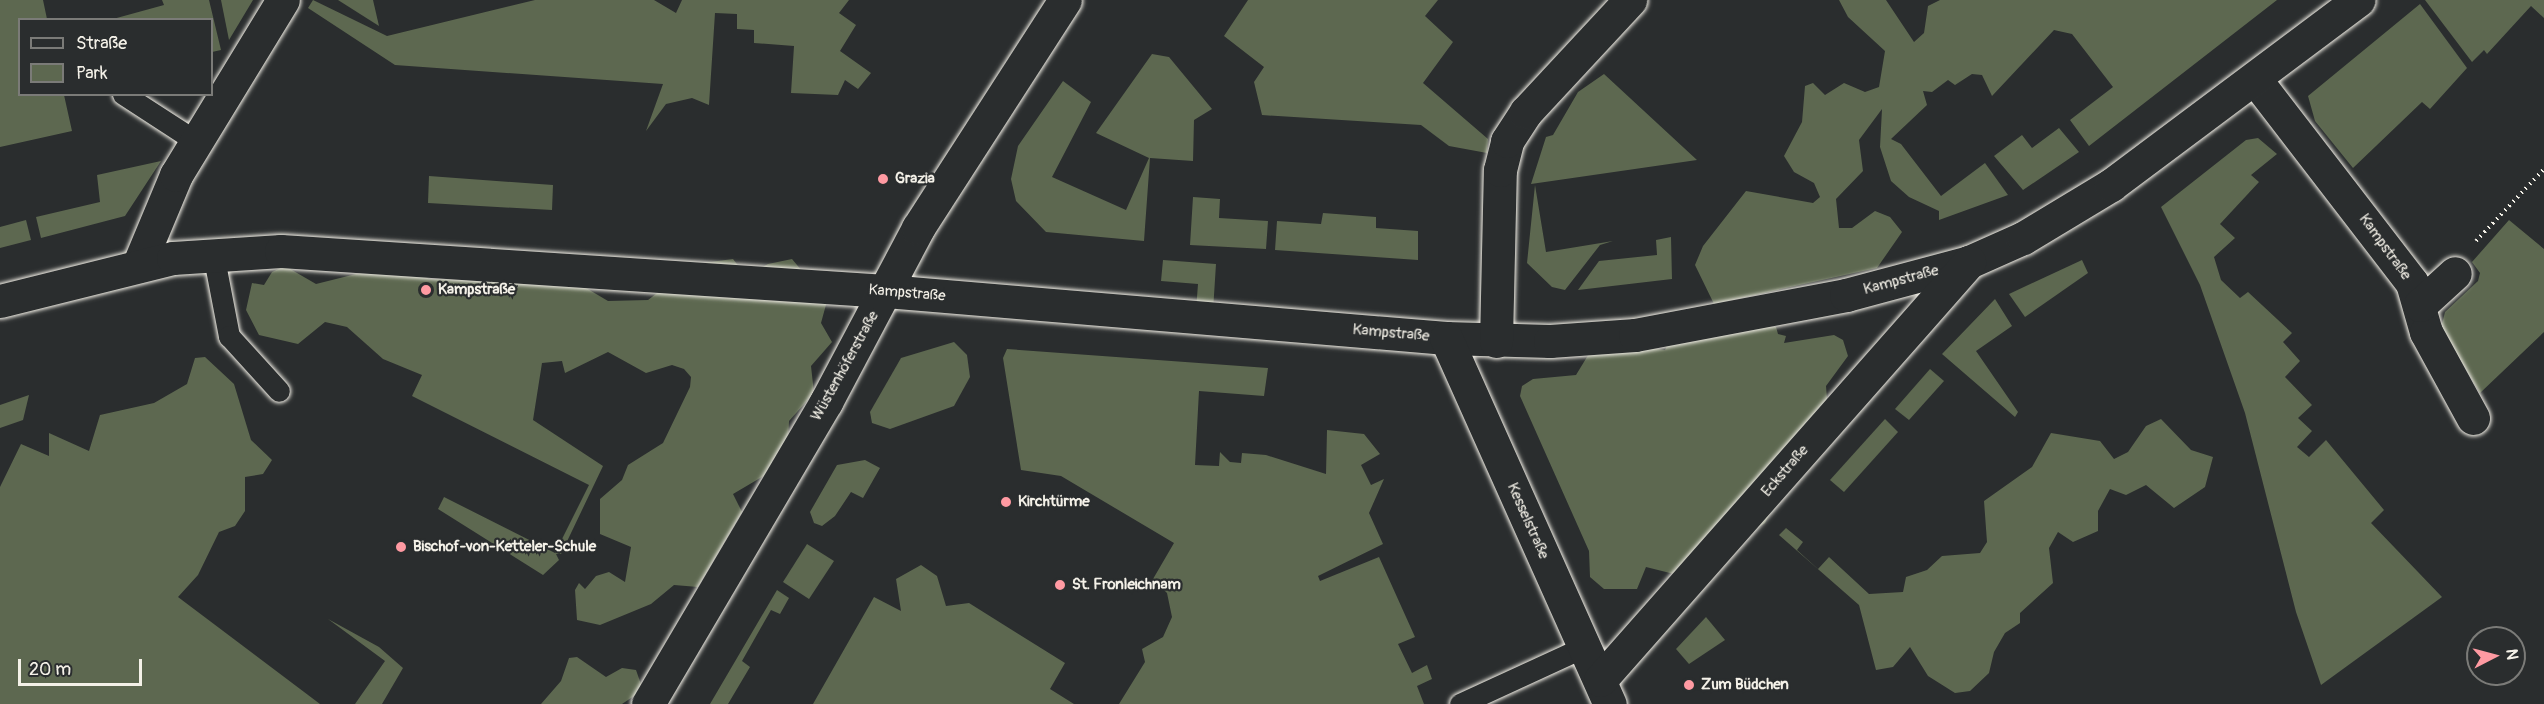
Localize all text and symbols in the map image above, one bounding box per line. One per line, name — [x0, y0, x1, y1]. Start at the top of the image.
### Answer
legend — [18, 18, 213, 96]
text: Straße — [76, 32, 127, 55]
text: Park — [76, 62, 108, 85]
place label: Grazia — [895, 170, 935, 188]
marker: Grazia — [876, 172, 890, 186]
street label: Kampstraße — [2355, 211, 2415, 283]
street label: Kampstraße — [1861, 261, 1941, 299]
place label: Kampstraße — [438, 281, 515, 299]
street label: Kampstraße — [868, 281, 946, 305]
marker: Kampstraße — [419, 283, 433, 297]
street label: Wüstenhöferstraße — [807, 308, 883, 424]
street label: Kampstraße — [1352, 321, 1430, 345]
street label: Eckstraße — [1758, 442, 1812, 500]
street label: Kesselstraße — [1503, 480, 1553, 562]
place label: Kirchtürme — [1018, 493, 1090, 511]
marker: Kirchtürme — [999, 495, 1013, 509]
place label: Bischof-von-Ketteler-Schule — [413, 538, 596, 556]
marker: Bischof-von-Ketteler-Schule — [394, 540, 408, 554]
place label: St. Fronleichnam — [1072, 576, 1181, 594]
marker: St. Fronleichnam — [1053, 578, 1067, 592]
north arrow — [2466, 626, 2526, 686]
scale bar — [21, 647, 146, 685]
text: N — [2501, 648, 2522, 661]
text: 20 m — [29, 658, 71, 681]
place label: Zum Büdchen — [1701, 676, 1789, 694]
marker: Zum Büdchen — [1682, 678, 1696, 692]

